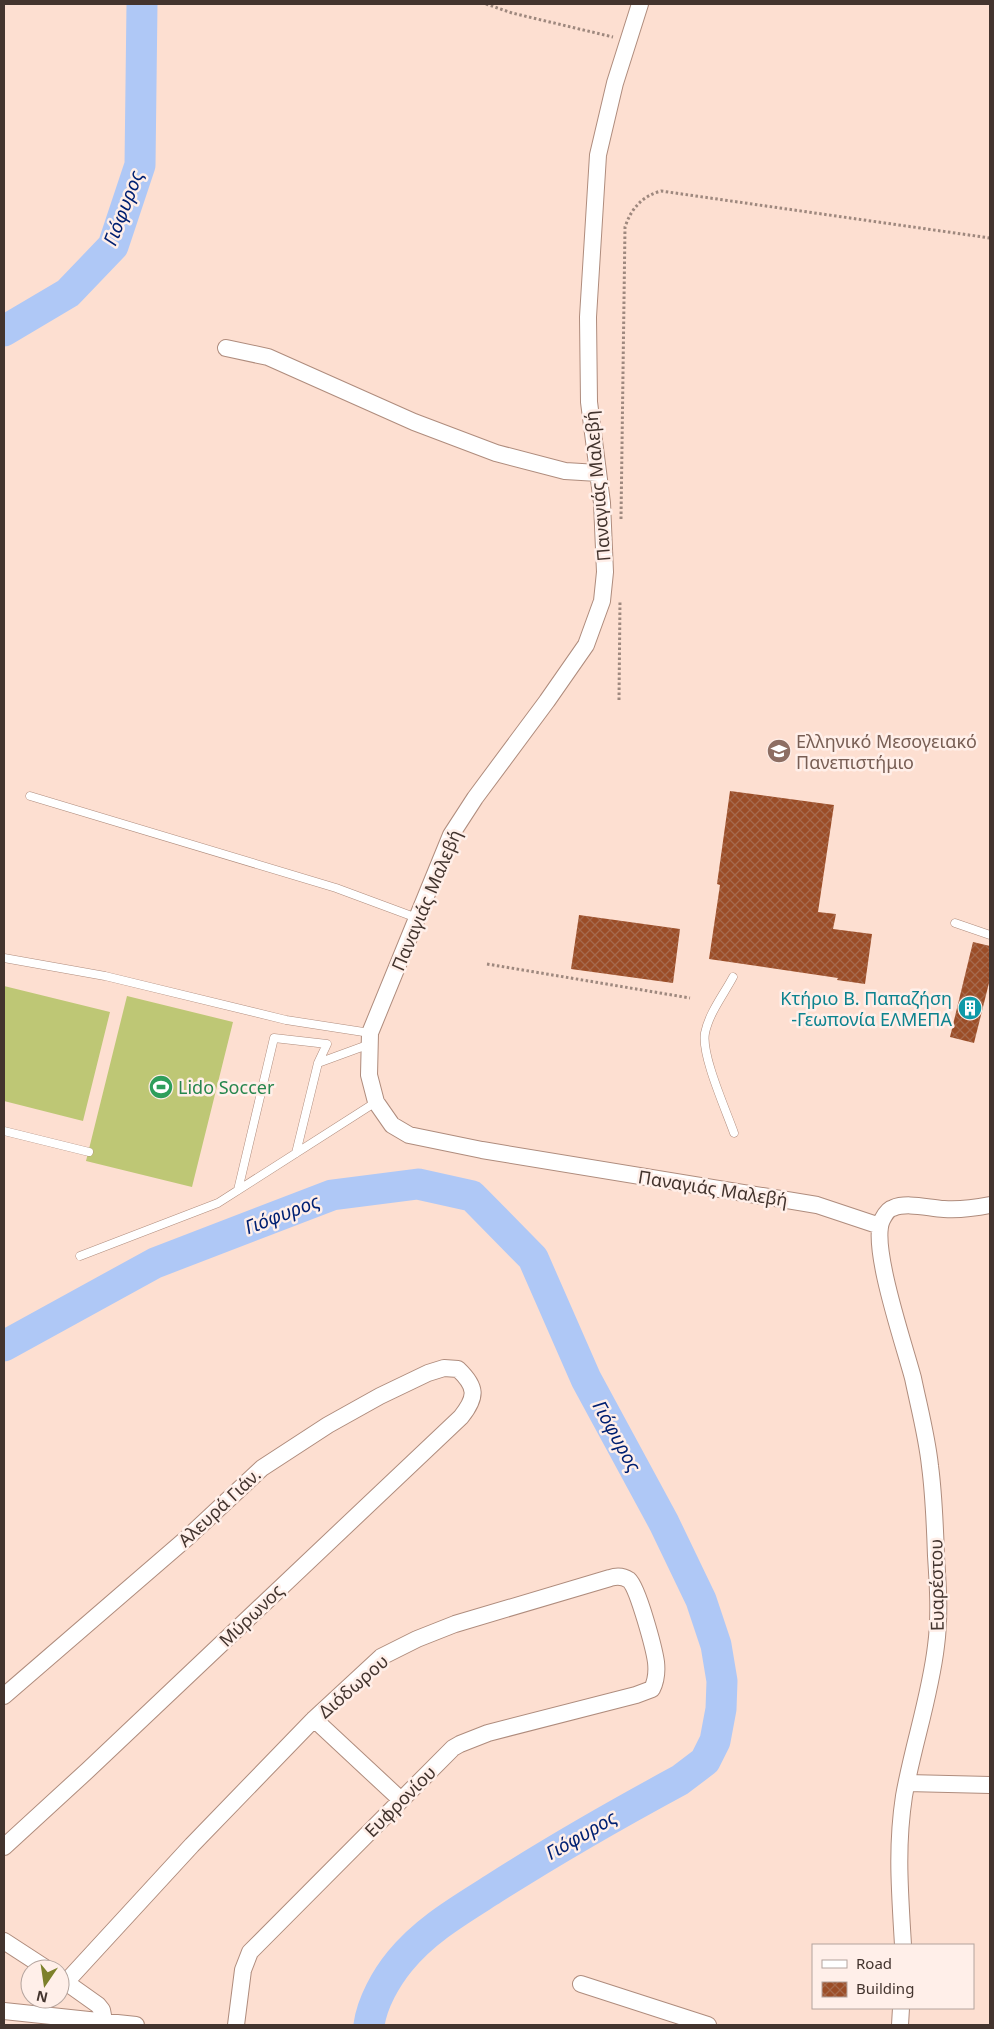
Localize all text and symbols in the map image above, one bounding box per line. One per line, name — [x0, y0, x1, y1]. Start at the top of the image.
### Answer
water label: Γιόφυρος — [97, 167, 149, 249]
street label: Παναγιάς Μαλεβή — [578, 410, 616, 562]
place label: Ελληνικό Μεσογειακό Πανεπιστήμιο — [796, 729, 977, 774]
school or university icon: Ελληνικό Μεσογειακό Πανεπιστήμιο — [766, 738, 792, 764]
street label: Παναγιάς Μαλεβή — [385, 826, 467, 974]
place label: Κτήριο Β. Παπαζήση -Γεωπονία ΕΛΜΕΠΑ — [780, 986, 952, 1031]
building icon: Κτήριο Β. Παπαζήση -Γεωπονία ΕΛΜΕΠΑ — [957, 995, 983, 1021]
sports icon: Lido Soccer — [148, 1074, 174, 1100]
place label: Lido Soccer — [178, 1075, 275, 1099]
street label: Παναγιάς Μαλεβή — [636, 1164, 790, 1212]
water label: Γιόφυρος — [241, 1188, 323, 1240]
water label: Γιόφυρος — [587, 1396, 647, 1477]
street label: Αλευρά Γιάν. — [172, 1462, 266, 1552]
street label: Ευαρέστου — [923, 1539, 949, 1631]
street label: Μύρωνος — [214, 1578, 289, 1652]
street label: Διόδωρου — [313, 1649, 393, 1723]
street label: Ευφρονίου — [359, 1760, 441, 1842]
water label: Γιόφυρος — [541, 1804, 621, 1866]
legend — [812, 1944, 974, 2009]
text: Road — [856, 1953, 892, 1973]
north arrow — [20, 1959, 70, 2009]
text: Building — [856, 1978, 914, 1998]
text: N — [34, 1987, 50, 2008]

